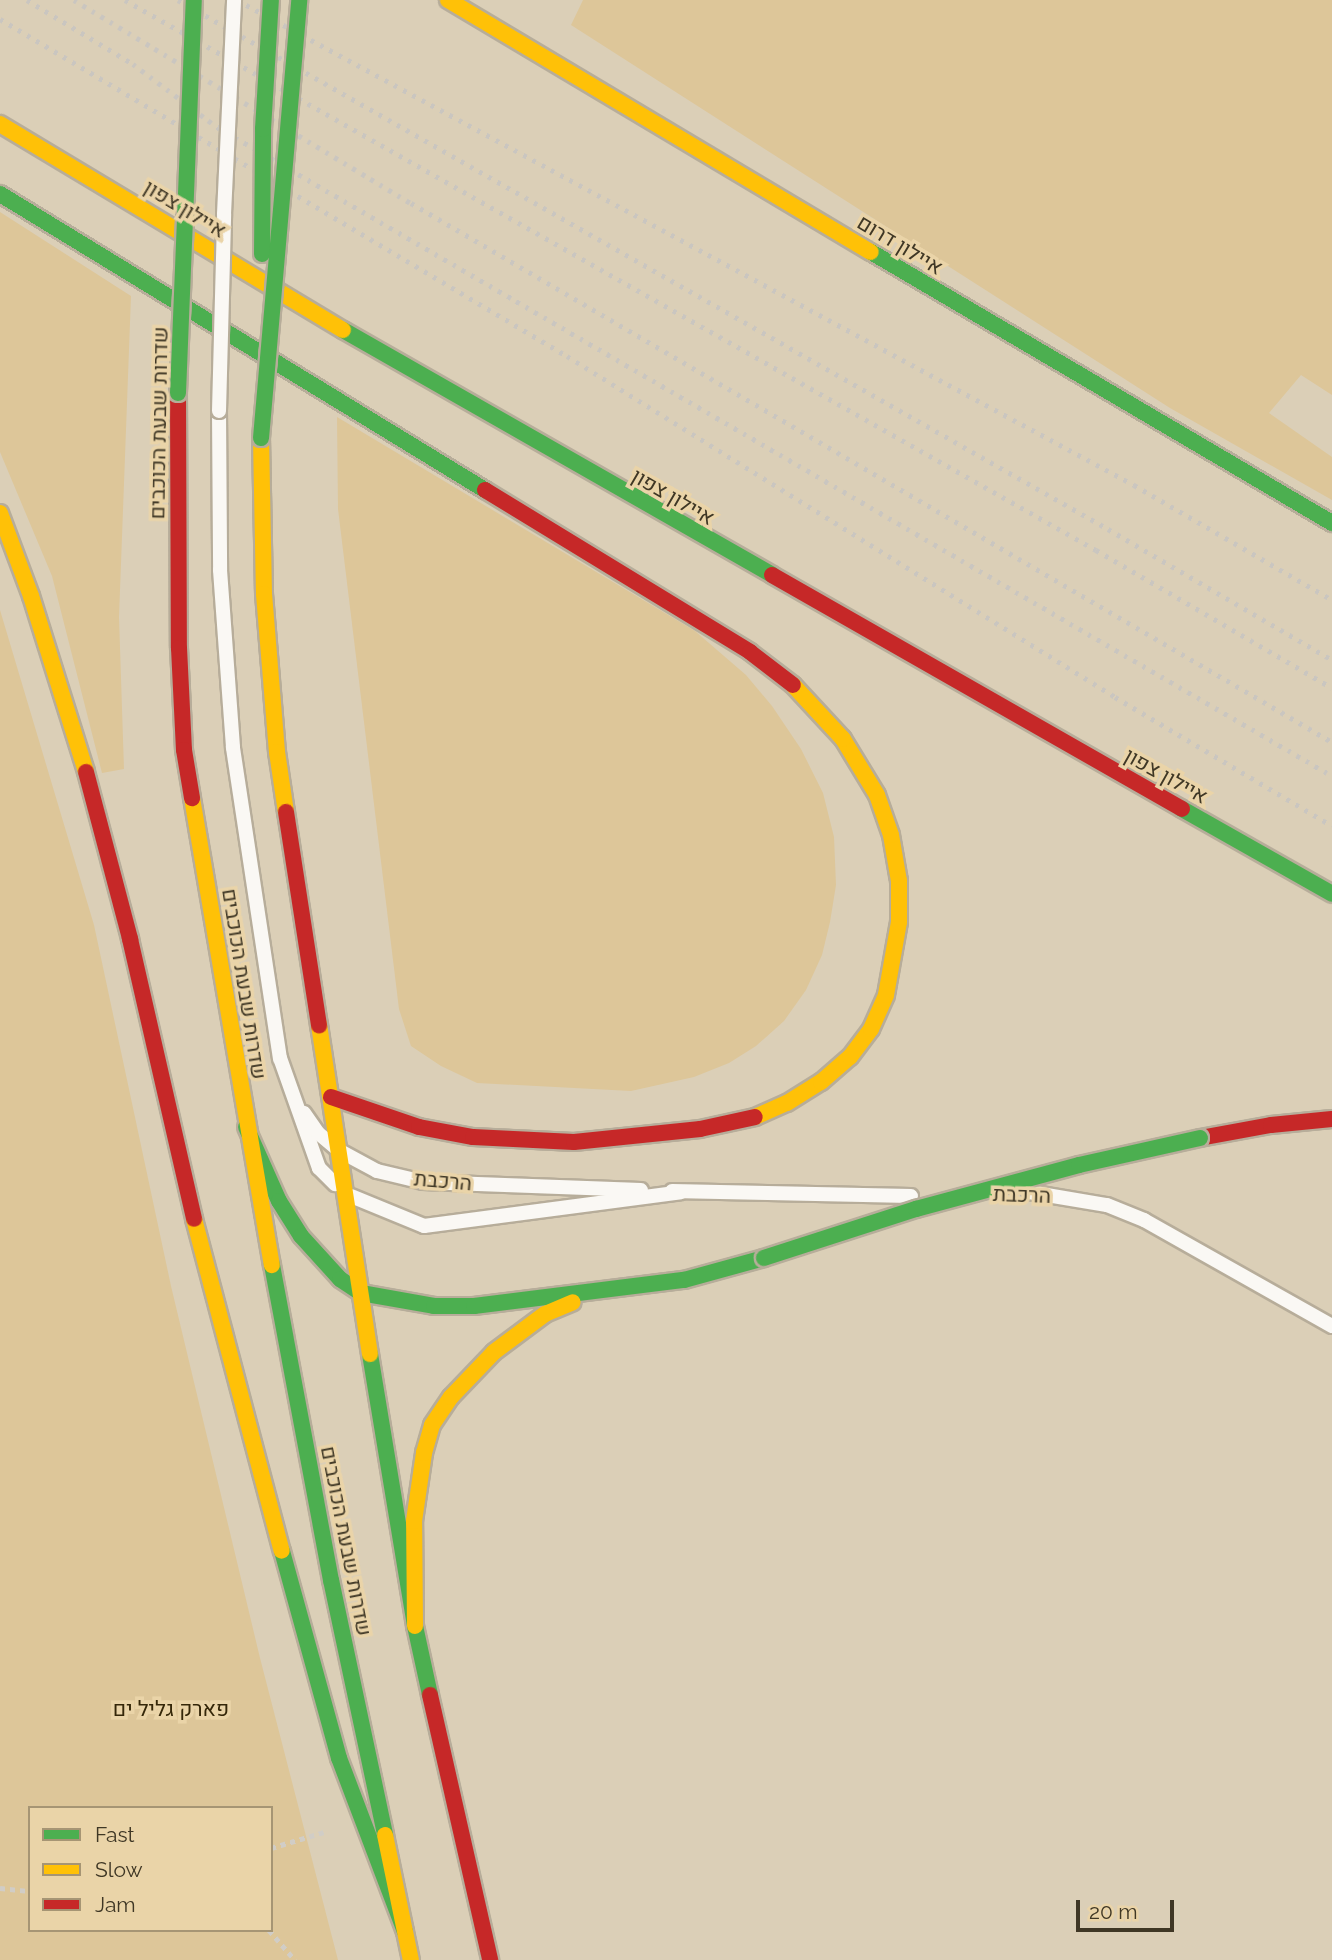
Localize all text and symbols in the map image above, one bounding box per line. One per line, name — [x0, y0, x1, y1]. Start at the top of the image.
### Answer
street label: איילון צפון — [139, 175, 231, 243]
street label: איילון דרום — [853, 210, 947, 280]
street label: שדרות שבעת הכוכבים — [145, 326, 173, 520]
street label: איילון צפון — [627, 463, 719, 531]
street label: איילון צפון — [1120, 743, 1212, 809]
street label: שדרות שבעת הכוכבים — [216, 887, 272, 1081]
street label: הרכבת — [413, 1166, 473, 1196]
street label: הרכבת — [993, 1181, 1051, 1209]
street label: שדרות שבעת הכוכבים — [315, 1444, 377, 1638]
park label: פארק גליל ים — [113, 1696, 229, 1722]
legend — [28, 1806, 273, 1932]
text: Fast — [95, 1822, 135, 1847]
text: Slow — [95, 1857, 143, 1882]
scale bar — [1080, 1886, 1178, 1930]
text: Jam — [95, 1892, 136, 1917]
text: 20 m — [1089, 1899, 1137, 1924]

